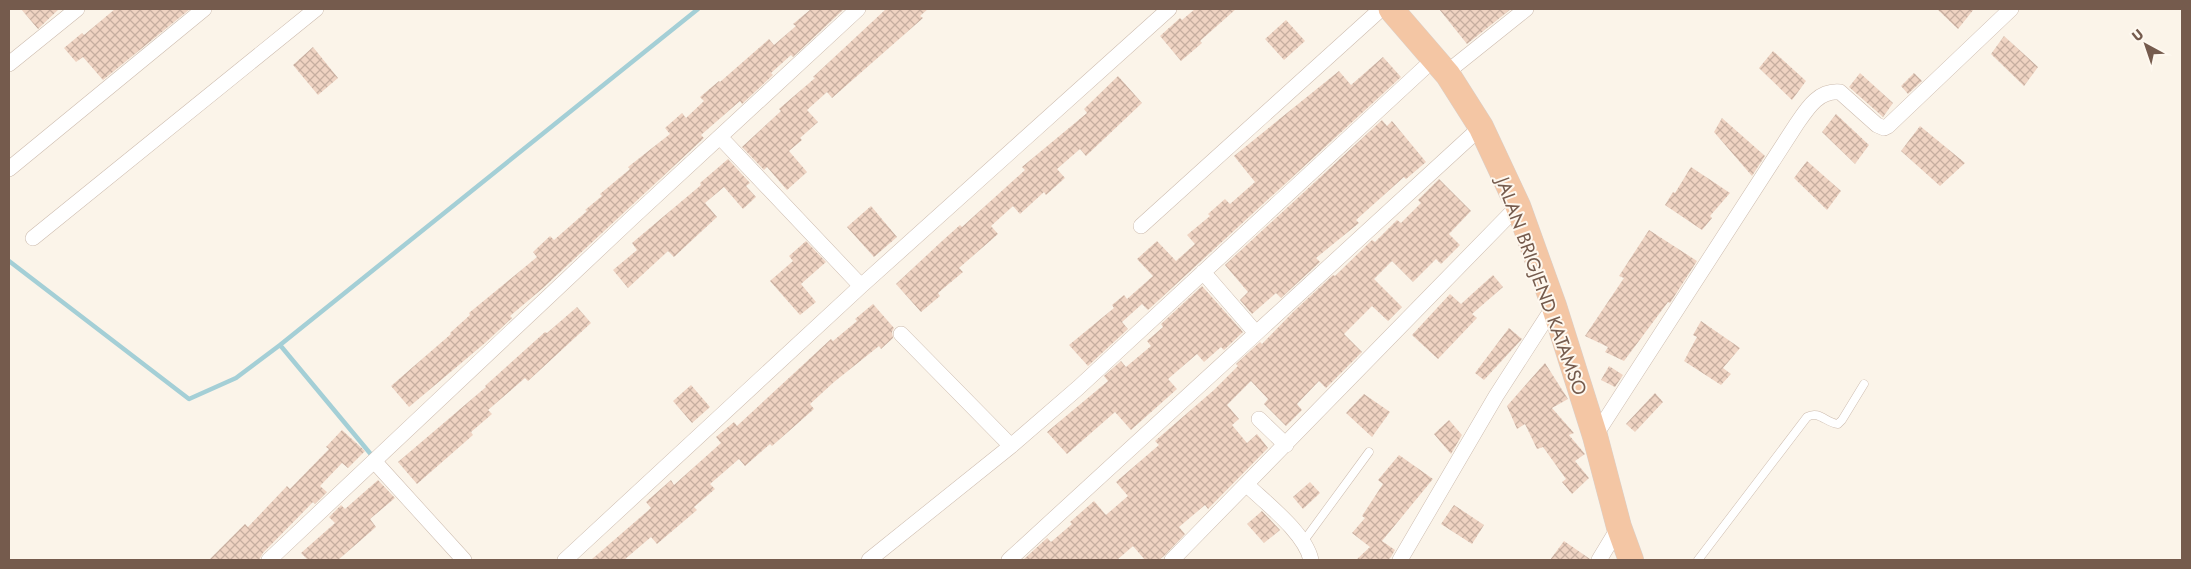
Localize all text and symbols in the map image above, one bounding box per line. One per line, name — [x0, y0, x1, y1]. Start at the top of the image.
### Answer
north arrow — [2121, 20, 2171, 70]
text: U — [2127, 24, 2148, 46]
street label: JALAN BRIGJEND KATAMSO — [1488, 170, 1594, 399]

